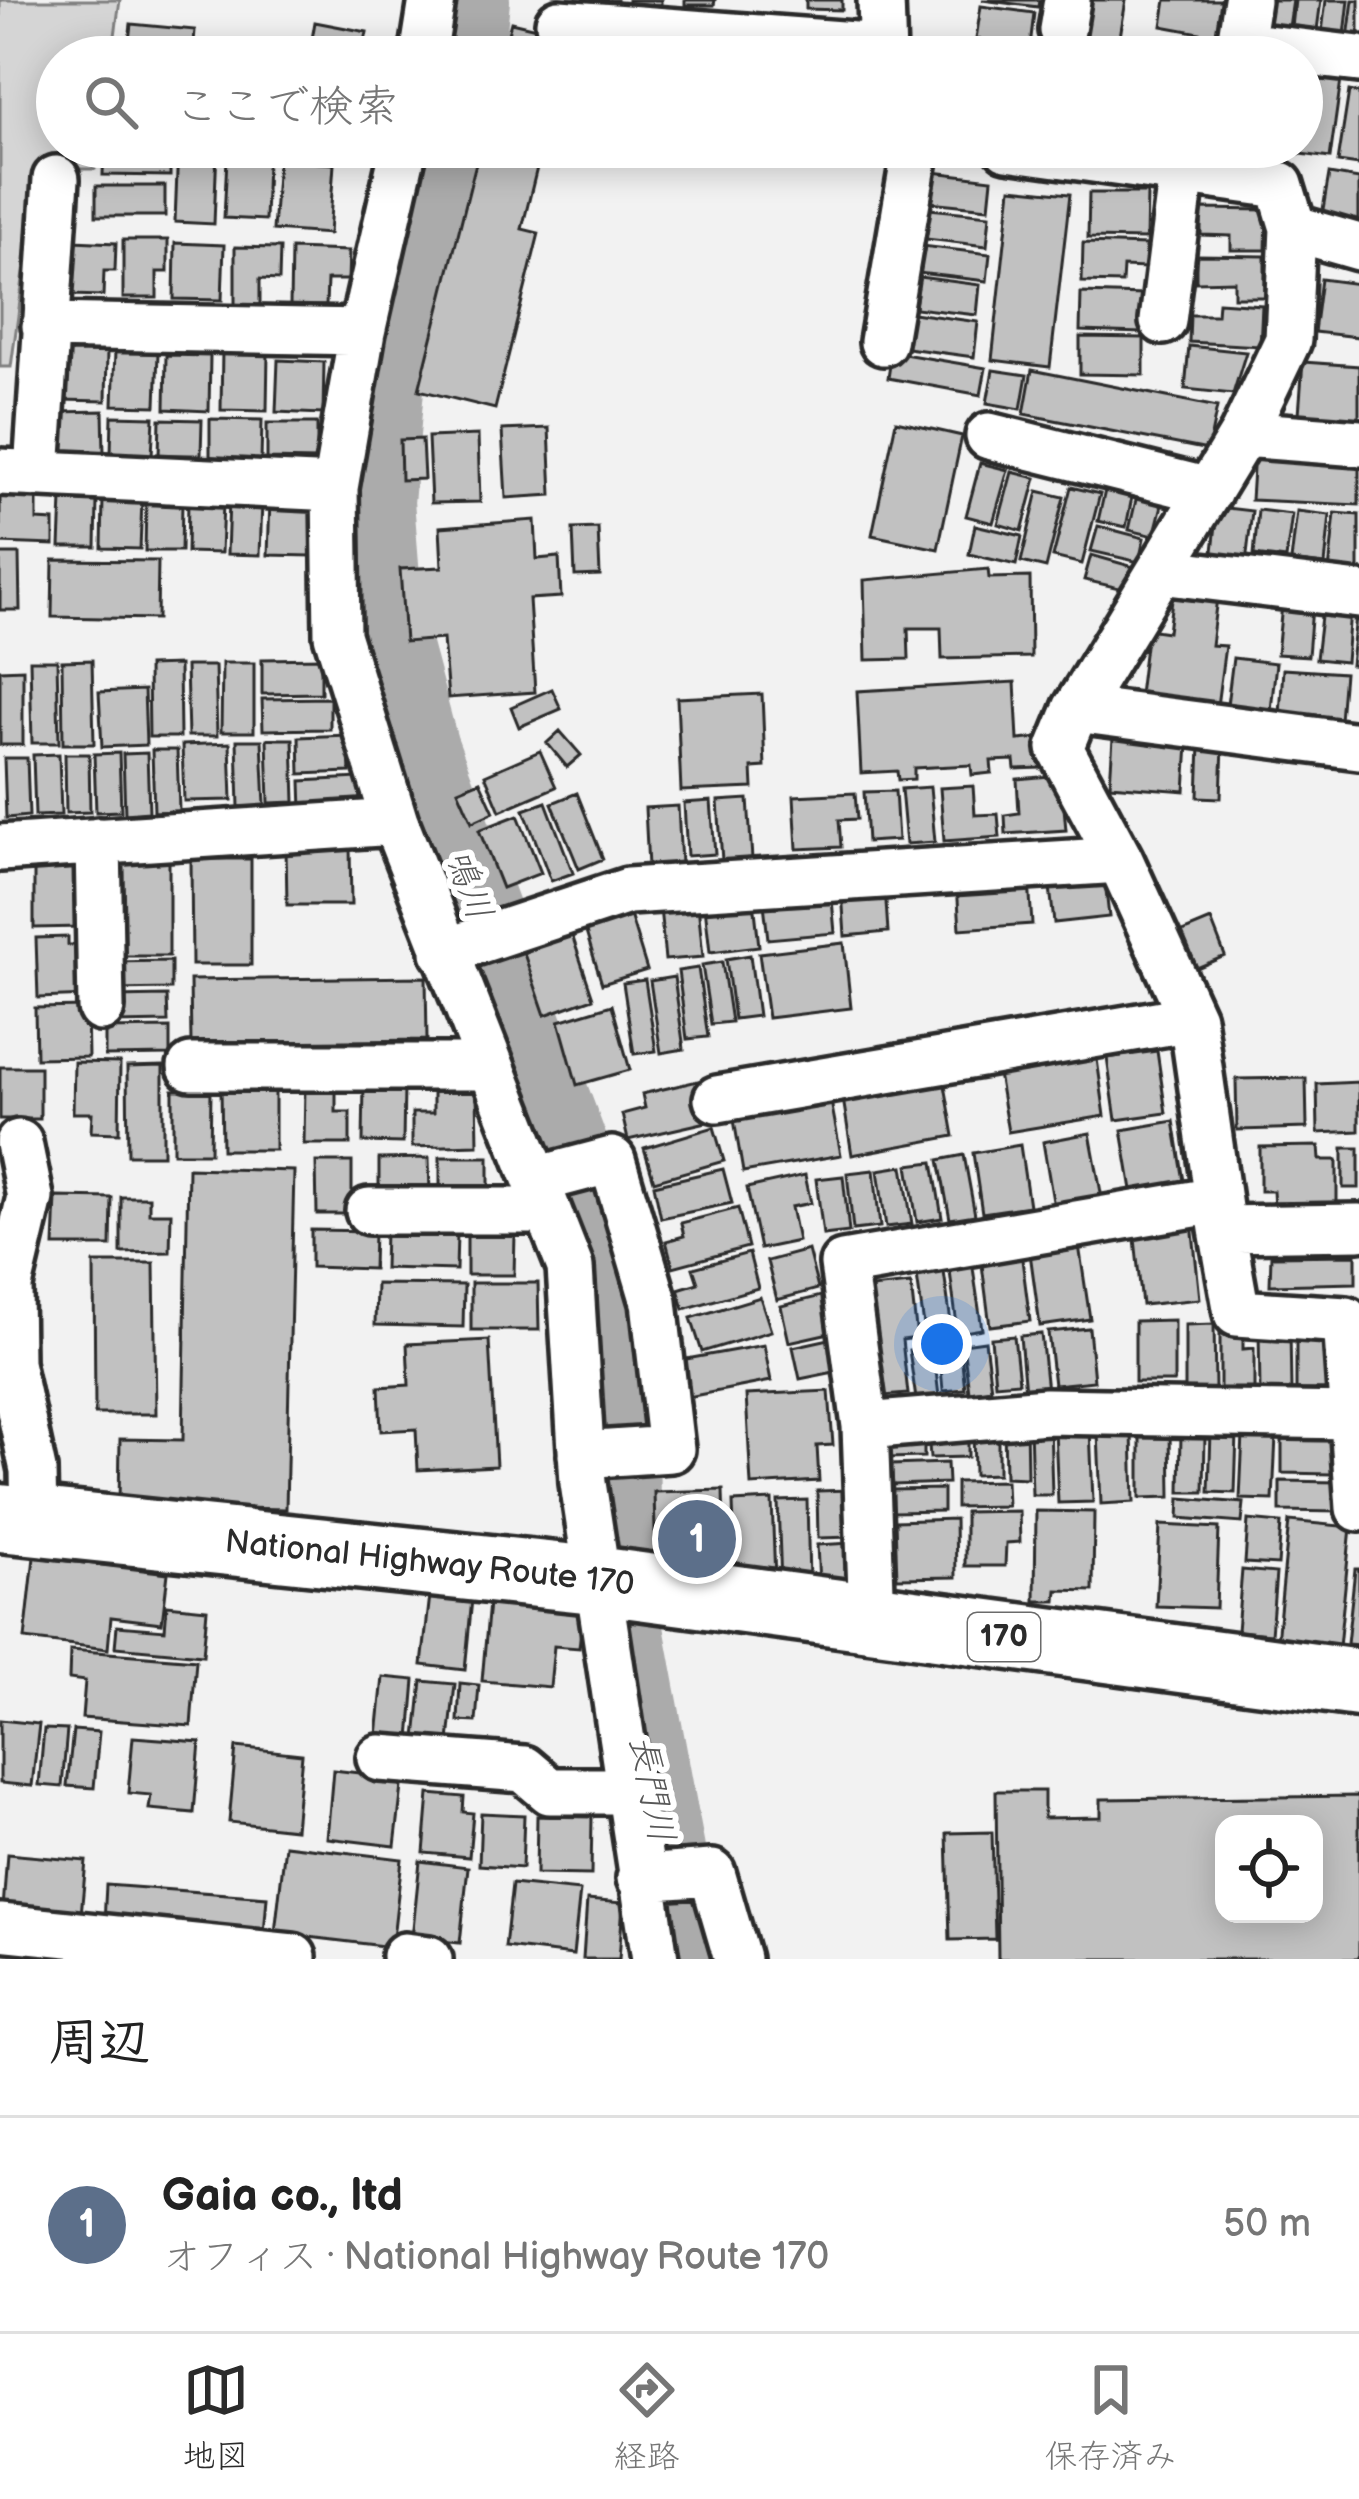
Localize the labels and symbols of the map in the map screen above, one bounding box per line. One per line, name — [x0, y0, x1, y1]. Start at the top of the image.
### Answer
water label: 鳴川 — [435, 844, 501, 926]
your location — [912, 1314, 972, 1374]
pin: 1 — [658, 1494, 736, 1584]
street label: National Highway Route 170 — [223, 1522, 637, 1605]
road number: 170 — [968, 1613, 1040, 1661]
water label: 長門川 — [620, 1732, 682, 1846]

